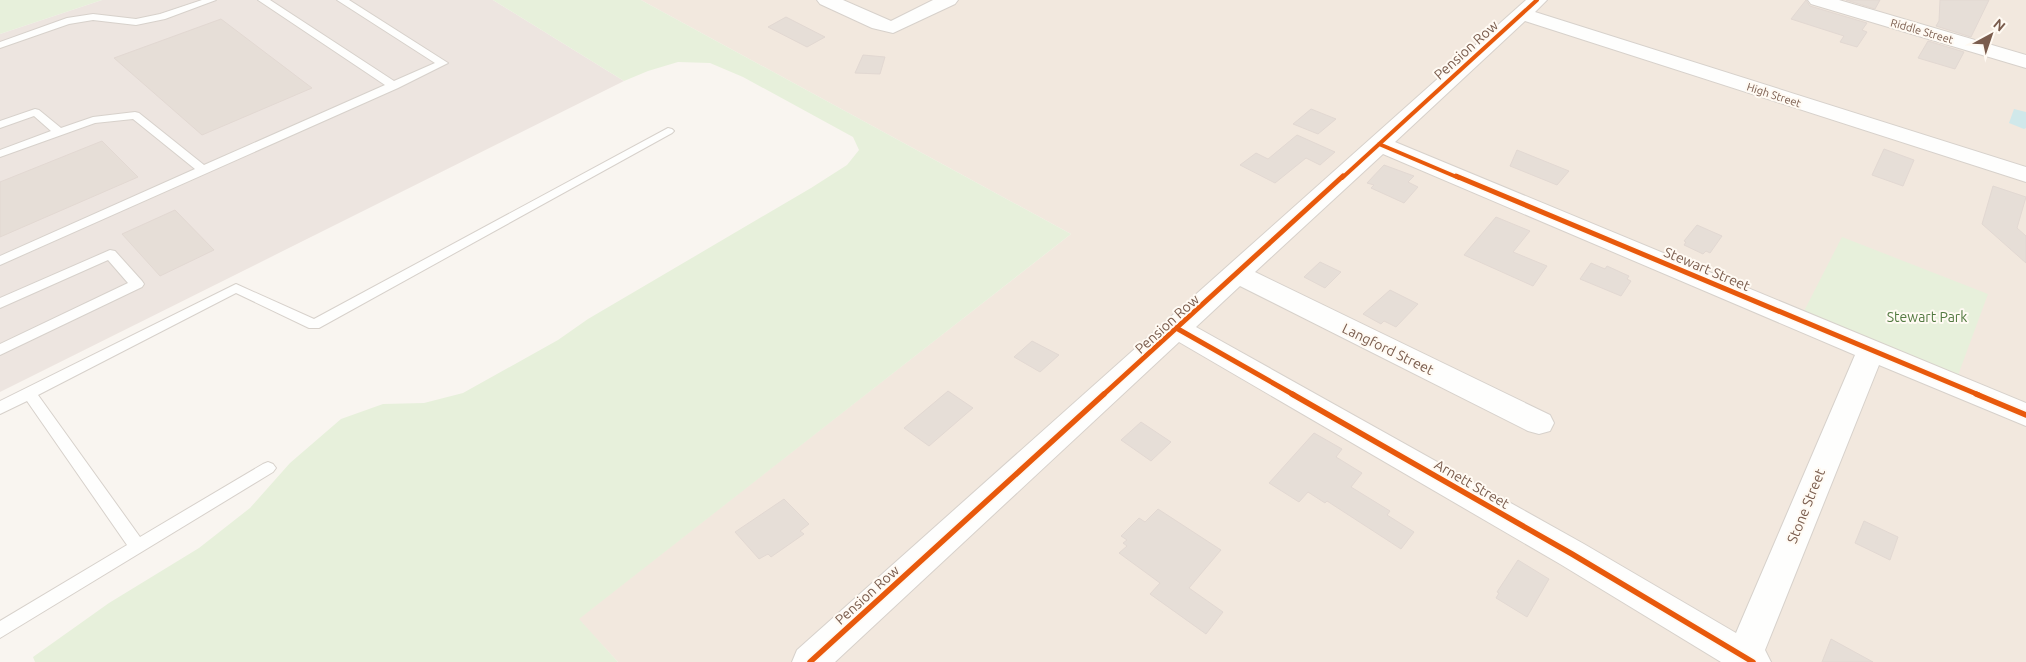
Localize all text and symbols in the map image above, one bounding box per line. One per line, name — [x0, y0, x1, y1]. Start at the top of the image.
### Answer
north arrow — [1966, 10, 2016, 60]
street label: Riddle Street — [1889, 16, 1955, 46]
text: N — [1990, 16, 2009, 35]
street label: Pension Row — [1431, 17, 1501, 83]
street label: High Street — [1745, 81, 1803, 110]
street label: Stewart Street — [1662, 244, 1753, 294]
street label: Pension Row — [1132, 291, 1202, 357]
park label: Stewart Park — [1887, 309, 1967, 325]
street label: Langford Street — [1340, 320, 1437, 378]
street label: Arnett Street — [1432, 456, 1513, 512]
street label: Stone Street — [1784, 466, 1828, 546]
street label: Pension Row — [832, 562, 902, 628]

